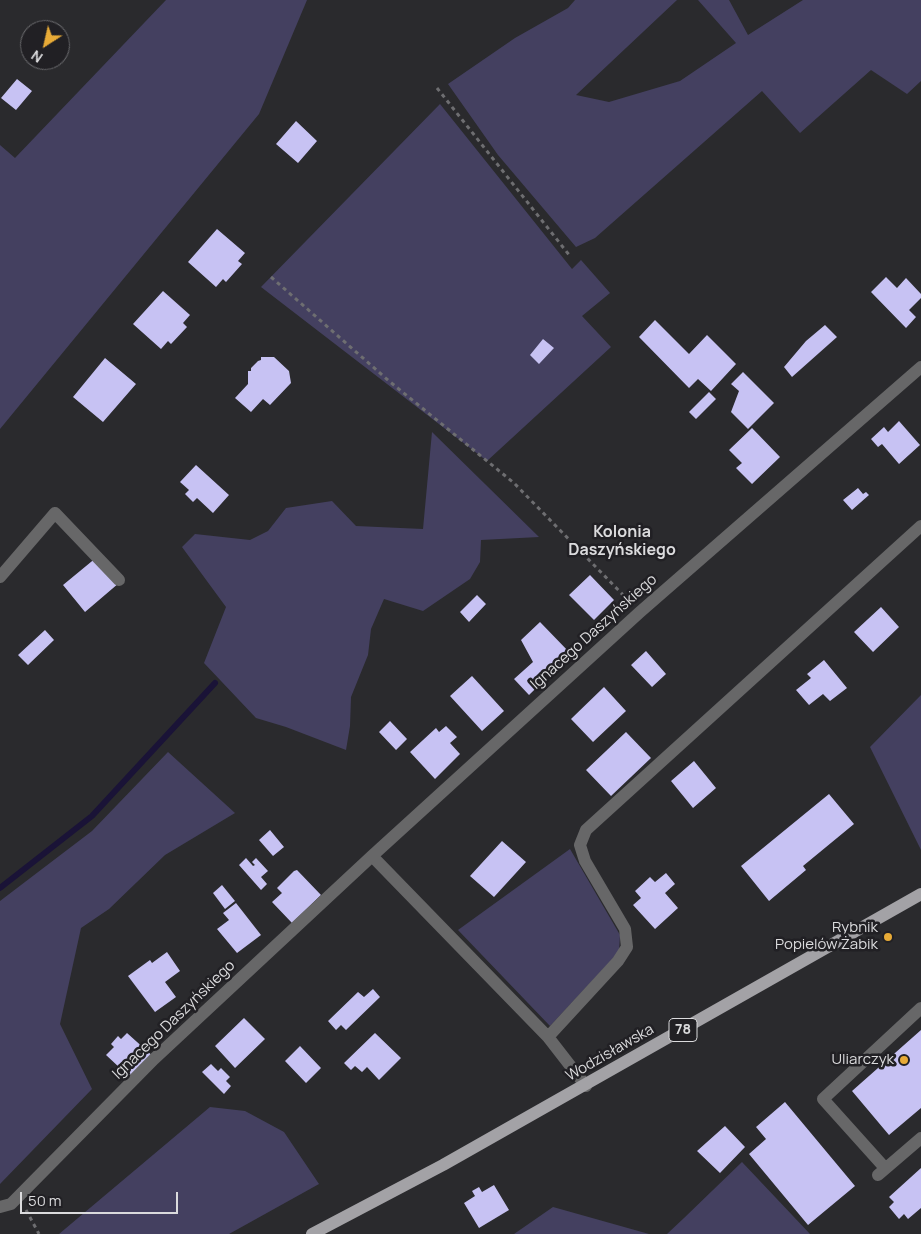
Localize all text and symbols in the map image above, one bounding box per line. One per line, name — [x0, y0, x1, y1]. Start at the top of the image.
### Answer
north arrow — [20, 20, 70, 70]
text: N — [27, 46, 46, 68]
district label: Kolonia Daszyńskiego — [568, 523, 676, 561]
street label: Ignacego Daszyńskiego — [527, 571, 661, 693]
place label: Rybnik Popielów Żabik — [775, 919, 878, 954]
marker: Rybnik Popielów Żabik — [882, 931, 894, 943]
street label: Ignacego Daszyńskiego — [109, 957, 239, 1083]
road number: 78 — [669, 1018, 697, 1042]
street label: Wodzisławska — [563, 1021, 657, 1085]
place label: Uliarczyk — [832, 1051, 894, 1069]
marker: Uliarczyk — [898, 1054, 910, 1066]
scale bar — [22, 1182, 180, 1214]
text: 50 m — [28, 1190, 62, 1211]

